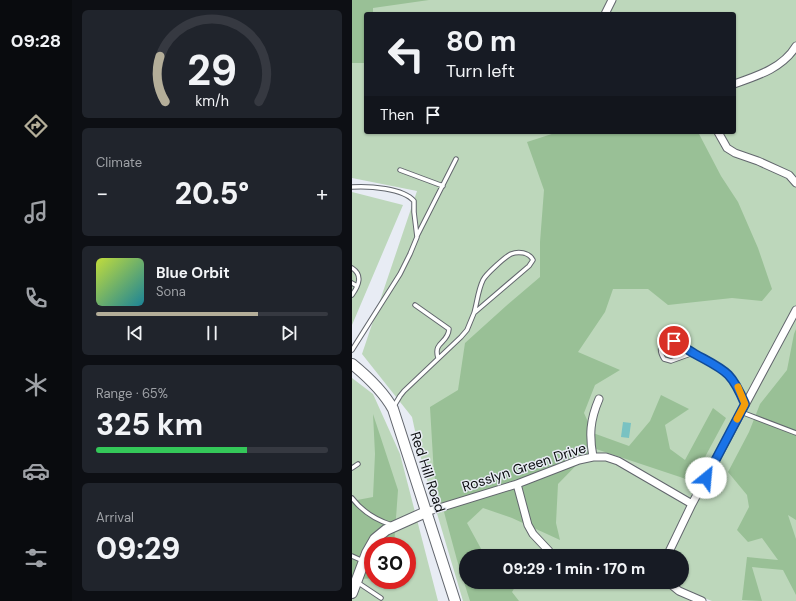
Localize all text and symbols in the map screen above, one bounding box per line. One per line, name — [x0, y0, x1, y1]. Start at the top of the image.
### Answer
text: 80 m — [446, 23, 516, 60]
icon: left — [380, 28, 432, 80]
text: 09:28 — [11, 29, 61, 53]
text: 29 — [187, 44, 237, 98]
text: Turn left — [446, 59, 515, 83]
text: km/h — [195, 92, 229, 110]
icon: arrive — [422, 104, 444, 126]
text: Then — [380, 105, 414, 125]
icon: directions — [22, 112, 50, 140]
text: Climate — [96, 154, 142, 171]
text: 20.5° — [175, 174, 249, 213]
text: − — [96, 179, 108, 208]
text: + — [316, 179, 328, 208]
icon: music — [22, 198, 50, 226]
text: Blue Orbit — [156, 263, 230, 283]
text: Sona — [156, 283, 186, 300]
icon: phone — [22, 284, 50, 312]
icon: previous — [124, 322, 146, 344]
icon: pause — [201, 322, 223, 344]
icon: next — [278, 322, 300, 344]
pin — [657, 324, 691, 358]
icon: arrive — [663, 330, 685, 352]
icon: climate — [22, 371, 50, 399]
text: Range · 65% — [96, 385, 168, 402]
text: 325 km — [96, 405, 203, 444]
street label: Red Hill Road — [406, 429, 450, 515]
street label: Rosslyn Green Drive — [460, 438, 588, 496]
icon: car — [22, 457, 50, 485]
position arrow — [685, 457, 727, 499]
text: Arrival — [96, 509, 134, 526]
text: 09:29 — [96, 529, 180, 568]
speed limit sign: 30 — [364, 537, 416, 589]
icon: filters — [22, 544, 50, 572]
text: 09:29 · 1 min · 170 m — [503, 559, 645, 579]

